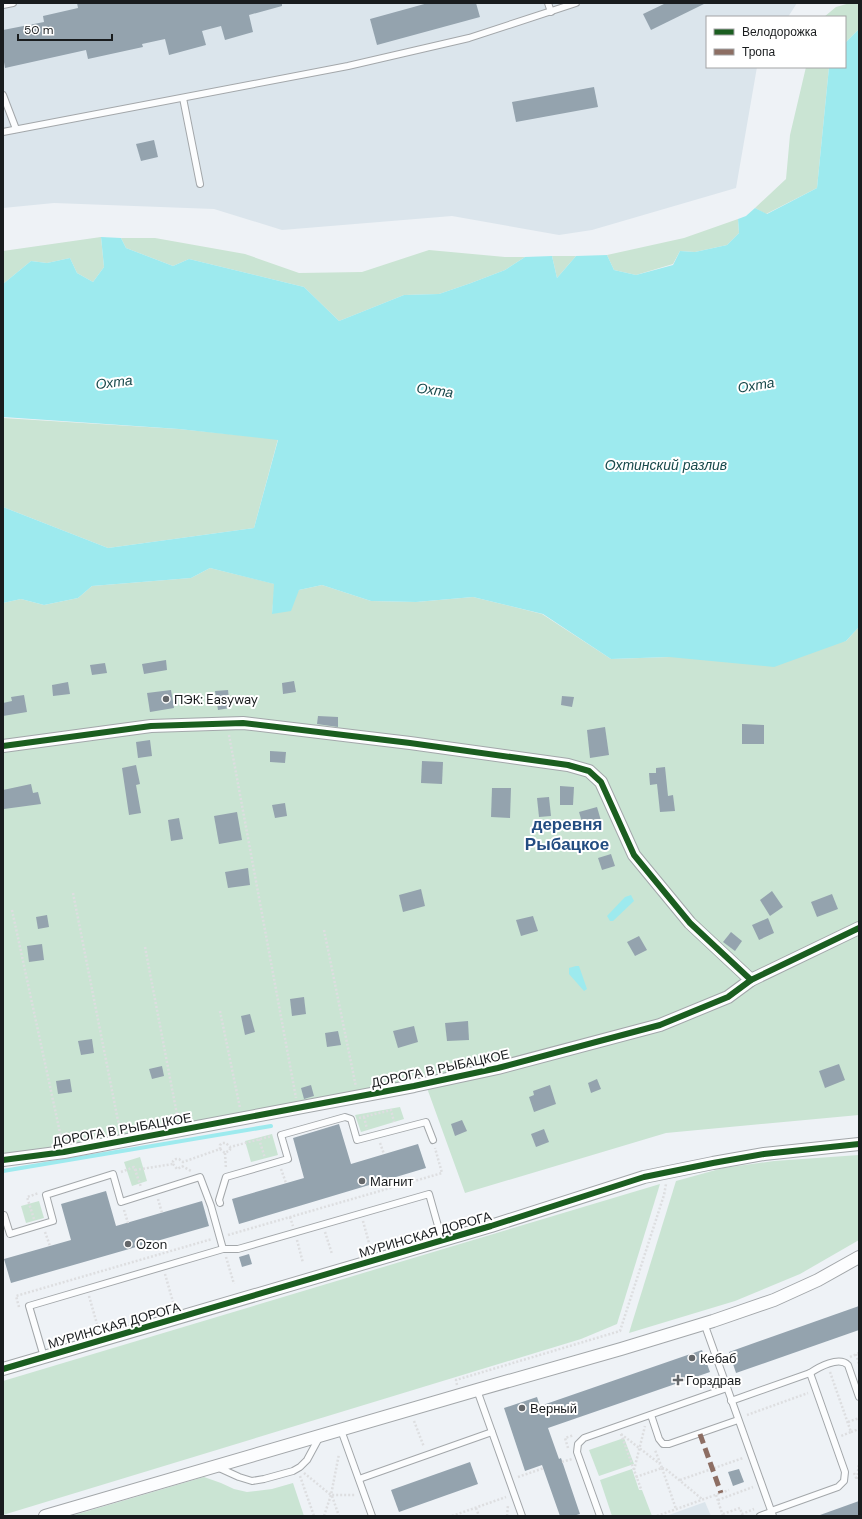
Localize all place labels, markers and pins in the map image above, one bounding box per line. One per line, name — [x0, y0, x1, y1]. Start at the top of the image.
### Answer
place label: ПЭК: Easyway — [174, 691, 258, 708]
marker: ПЭК: Easyway — [161, 694, 171, 704]
place label: Магнит — [370, 1173, 413, 1190]
marker: Магнит — [357, 1176, 367, 1186]
place label: Ozon — [136, 1236, 167, 1253]
marker: Ozon — [123, 1239, 133, 1249]
place label: Кебаб — [700, 1350, 736, 1367]
marker: Кебаб — [687, 1353, 697, 1363]
place label: Горздрав — [686, 1372, 741, 1389]
marker: Горздрав — [673, 1375, 683, 1385]
place label: Верный — [530, 1400, 577, 1417]
marker: Верный — [517, 1403, 527, 1413]

